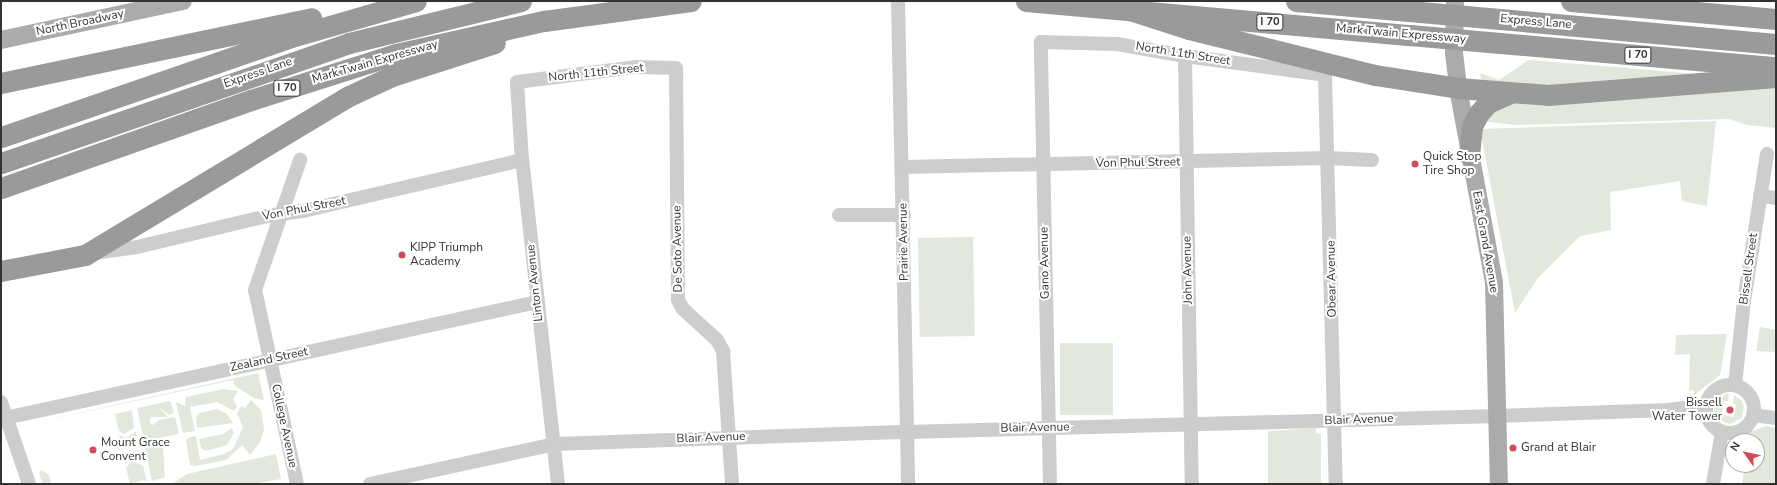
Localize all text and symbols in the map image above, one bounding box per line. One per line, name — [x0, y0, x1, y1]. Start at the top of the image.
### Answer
street label: North Broadway — [35, 7, 125, 39]
street label: Express Lane — [1500, 12, 1572, 32]
road number: I 70 — [1256, 13, 1284, 31]
street label: Mark Twain Expressway — [1336, 21, 1466, 47]
street label: Mark Twain Expressway — [310, 37, 440, 87]
street label: North 11th Street — [1135, 39, 1231, 69]
road number: I 70 — [1624, 46, 1652, 64]
street label: Express Lane — [222, 55, 294, 91]
street label: North 11th Street — [548, 61, 644, 85]
road number: I 70 — [273, 79, 301, 97]
place label: Quick Stop Tire Shop — [1423, 150, 1482, 178]
street label: Von Phul Street — [1096, 155, 1180, 171]
marker: Quick Stop Tire Shop — [1410, 159, 1420, 169]
street label: East Grand Avenue — [1469, 190, 1501, 294]
street label: Von Phul Street — [261, 194, 347, 224]
street label: Prairie Avenue — [896, 203, 912, 281]
street label: De Soto Avenue — [670, 205, 686, 293]
street label: Gano Avenue — [1037, 227, 1053, 299]
street label: Bissell Street — [1737, 232, 1761, 306]
street label: John Avenue — [1180, 236, 1196, 304]
street label: Obear Avenue — [1324, 240, 1340, 318]
place label: KIPP Triumph Academy — [410, 241, 483, 269]
street label: Linton Avenue — [524, 244, 546, 322]
marker: KIPP Triumph Academy — [397, 250, 407, 260]
street label: Zealand Street — [229, 345, 309, 375]
street label: College Avenue — [268, 383, 300, 469]
place label: Bissell Water Tower — [1652, 396, 1722, 424]
marker: Bissell Water Tower — [1725, 405, 1735, 415]
street label: Blair Avenue — [1324, 412, 1394, 428]
street label: Blair Avenue — [1000, 420, 1070, 436]
street label: Blair Avenue — [676, 430, 746, 446]
north arrow — [1725, 433, 1765, 473]
place label: Mount Grace Convent — [101, 436, 170, 464]
text: N — [1727, 439, 1744, 454]
place label: Grand at Blair — [1521, 441, 1596, 455]
marker: Grand at Blair — [1508, 443, 1518, 453]
marker: Mount Grace Convent — [88, 445, 98, 455]

